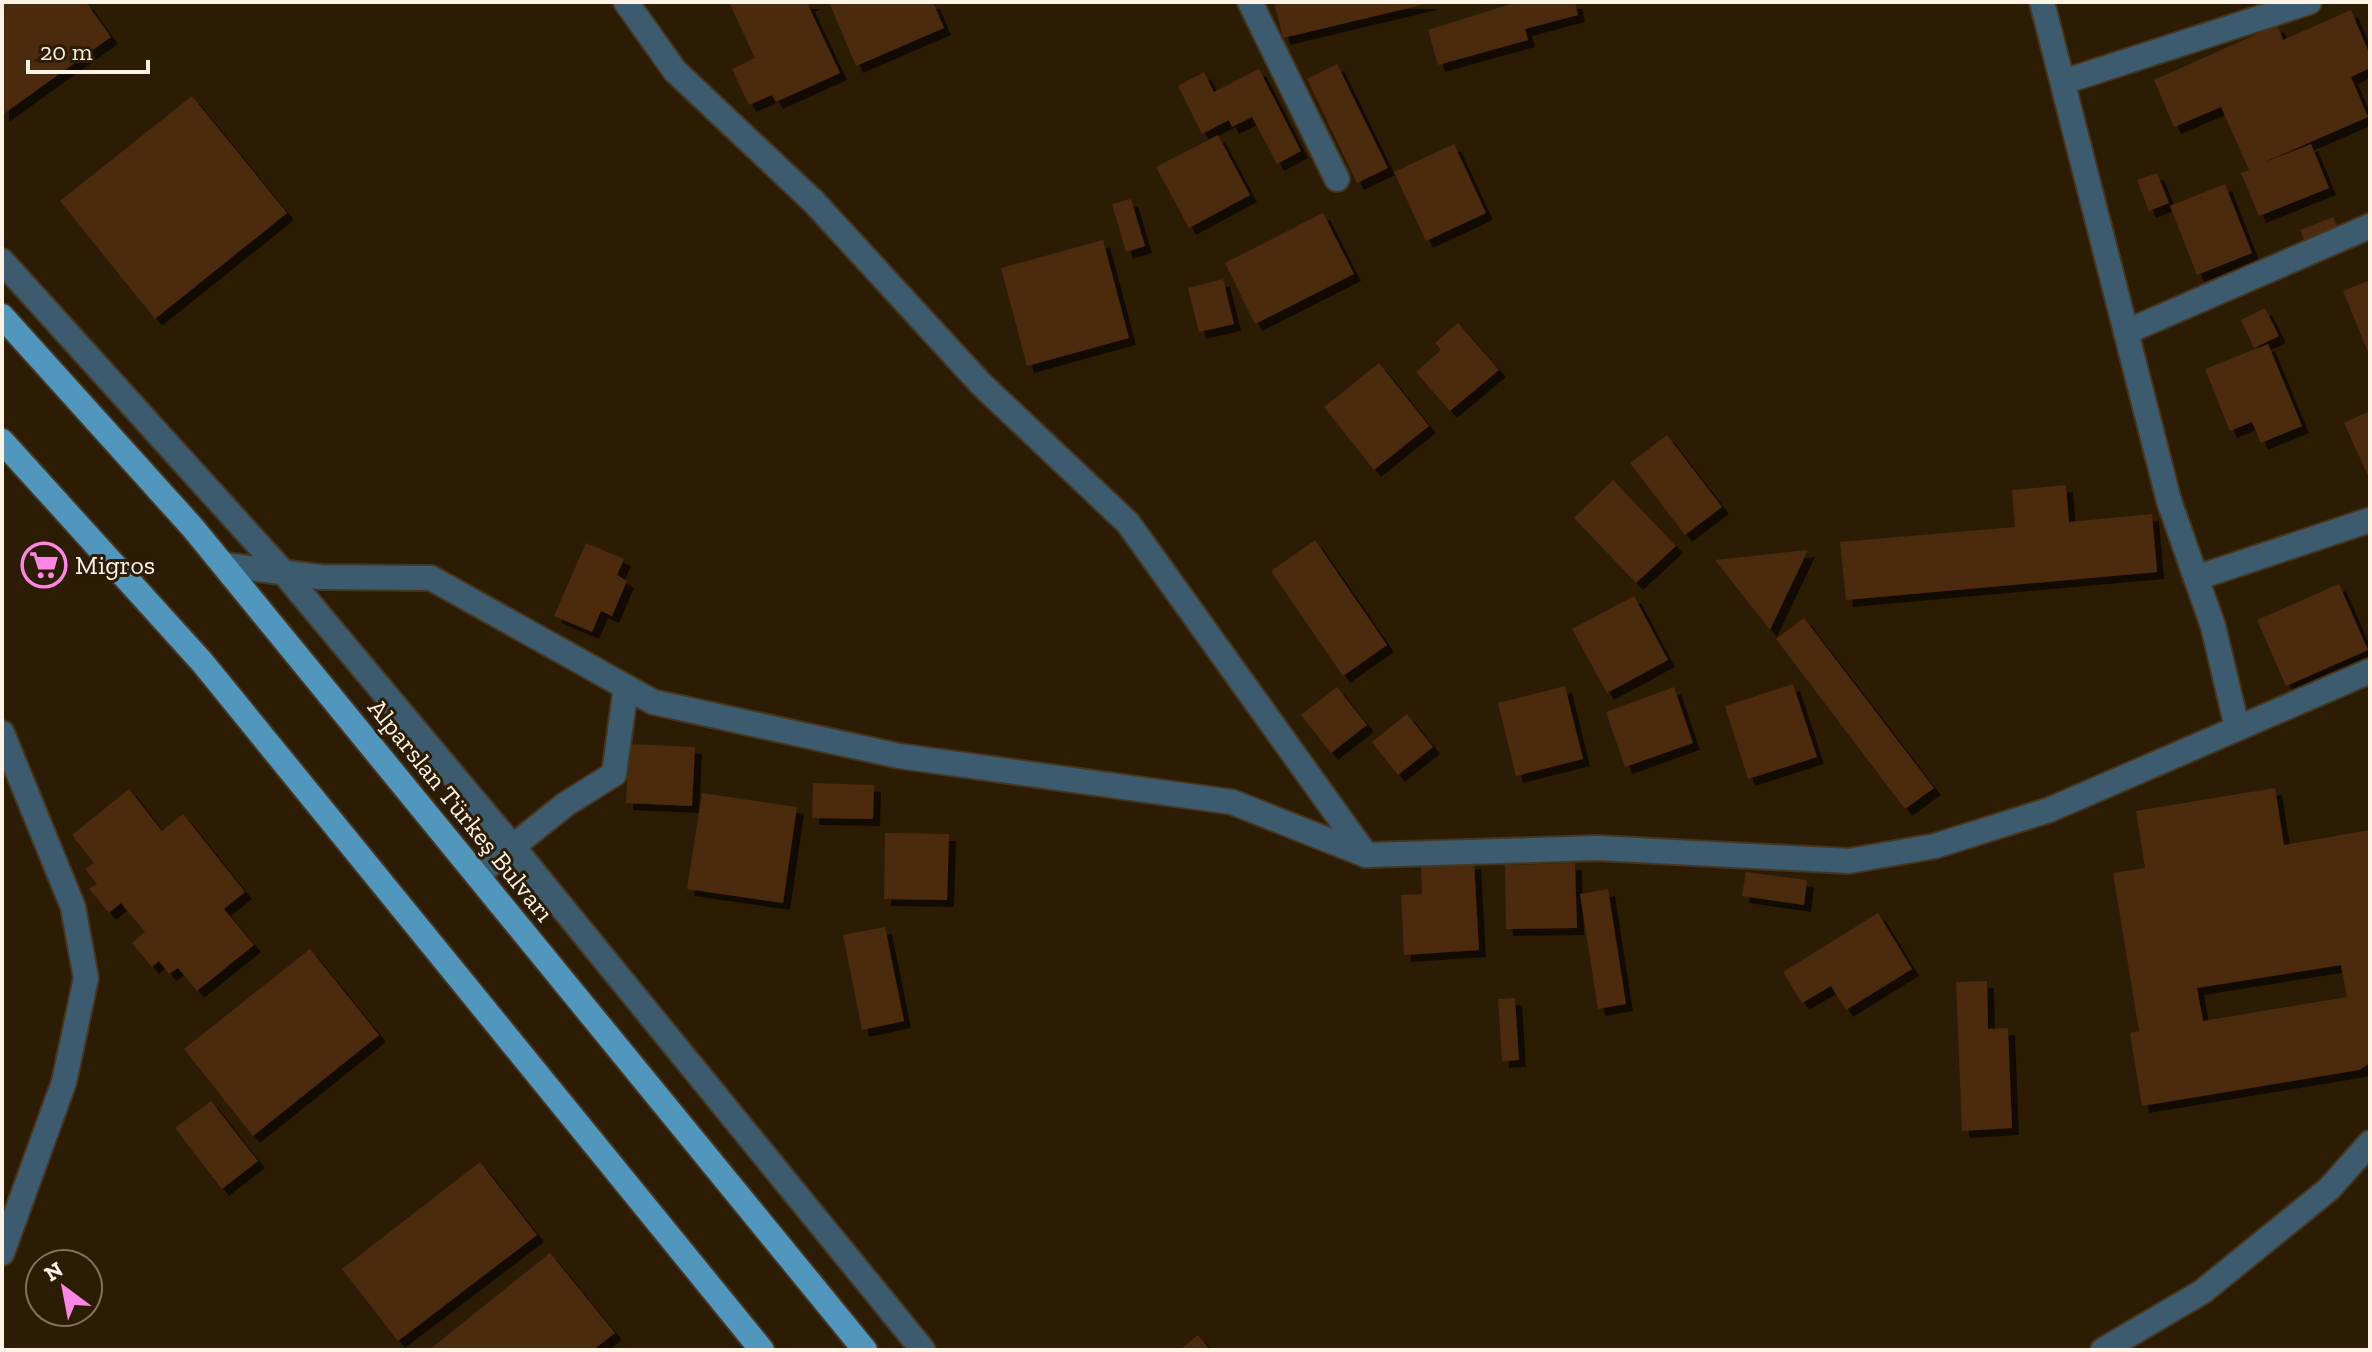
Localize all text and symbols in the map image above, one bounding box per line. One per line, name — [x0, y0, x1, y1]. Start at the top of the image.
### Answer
scale bar — [28, 24, 148, 74]
text: 20 m — [40, 37, 93, 66]
supermarket icon: Migros — [20, 541, 68, 589]
place label: Migros — [75, 549, 155, 581]
street label: Alparslan Türkeş Bulvarı — [361, 692, 561, 928]
north arrow — [24, 1248, 104, 1328]
text: N — [39, 1255, 68, 1287]

